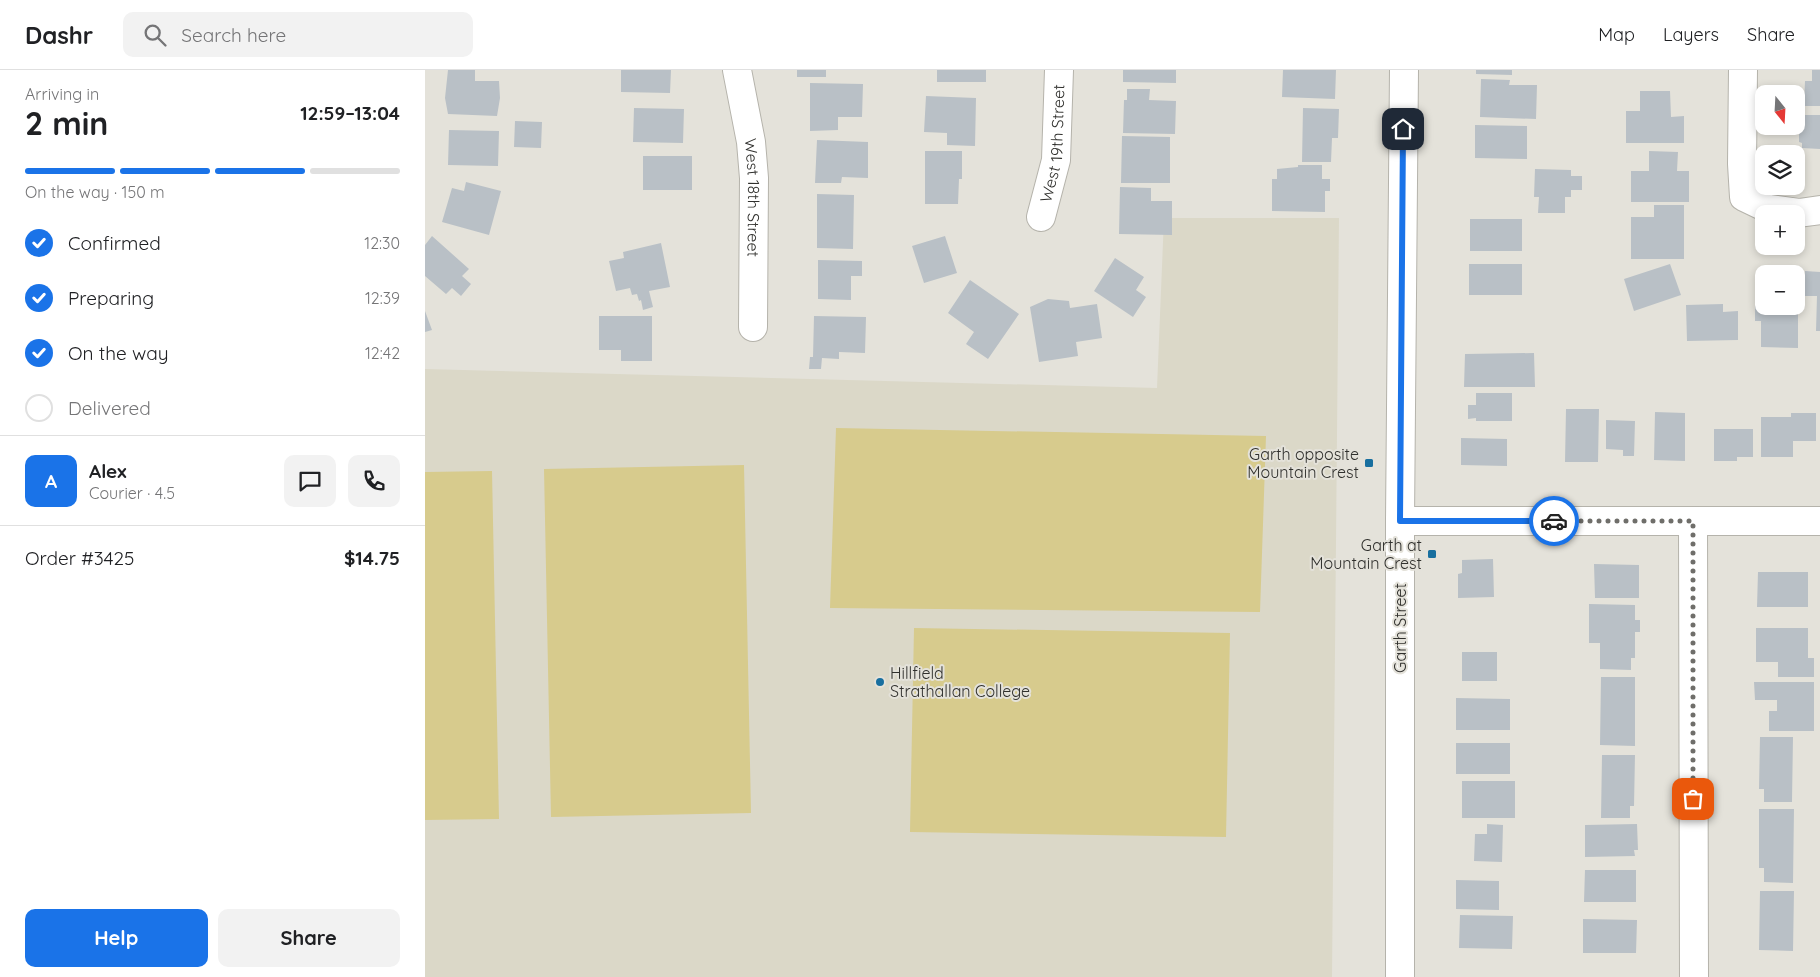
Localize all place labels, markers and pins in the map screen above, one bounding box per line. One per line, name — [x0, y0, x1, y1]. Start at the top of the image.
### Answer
pin — [1382, 108, 1424, 150]
place label: Garth opposite Mountain Crest — [1247, 444, 1359, 482]
marker: Garth opposite Mountain Crest — [1363, 457, 1375, 469]
place label: Garth at Mountain Crest — [1310, 535, 1422, 573]
marker: Garth at Mountain Crest — [1426, 548, 1438, 560]
place label: Hillfield Strathallan College — [890, 663, 1030, 701]
marker: Hillfield Strathallan College — [874, 676, 886, 688]
pin — [1672, 778, 1714, 820]

